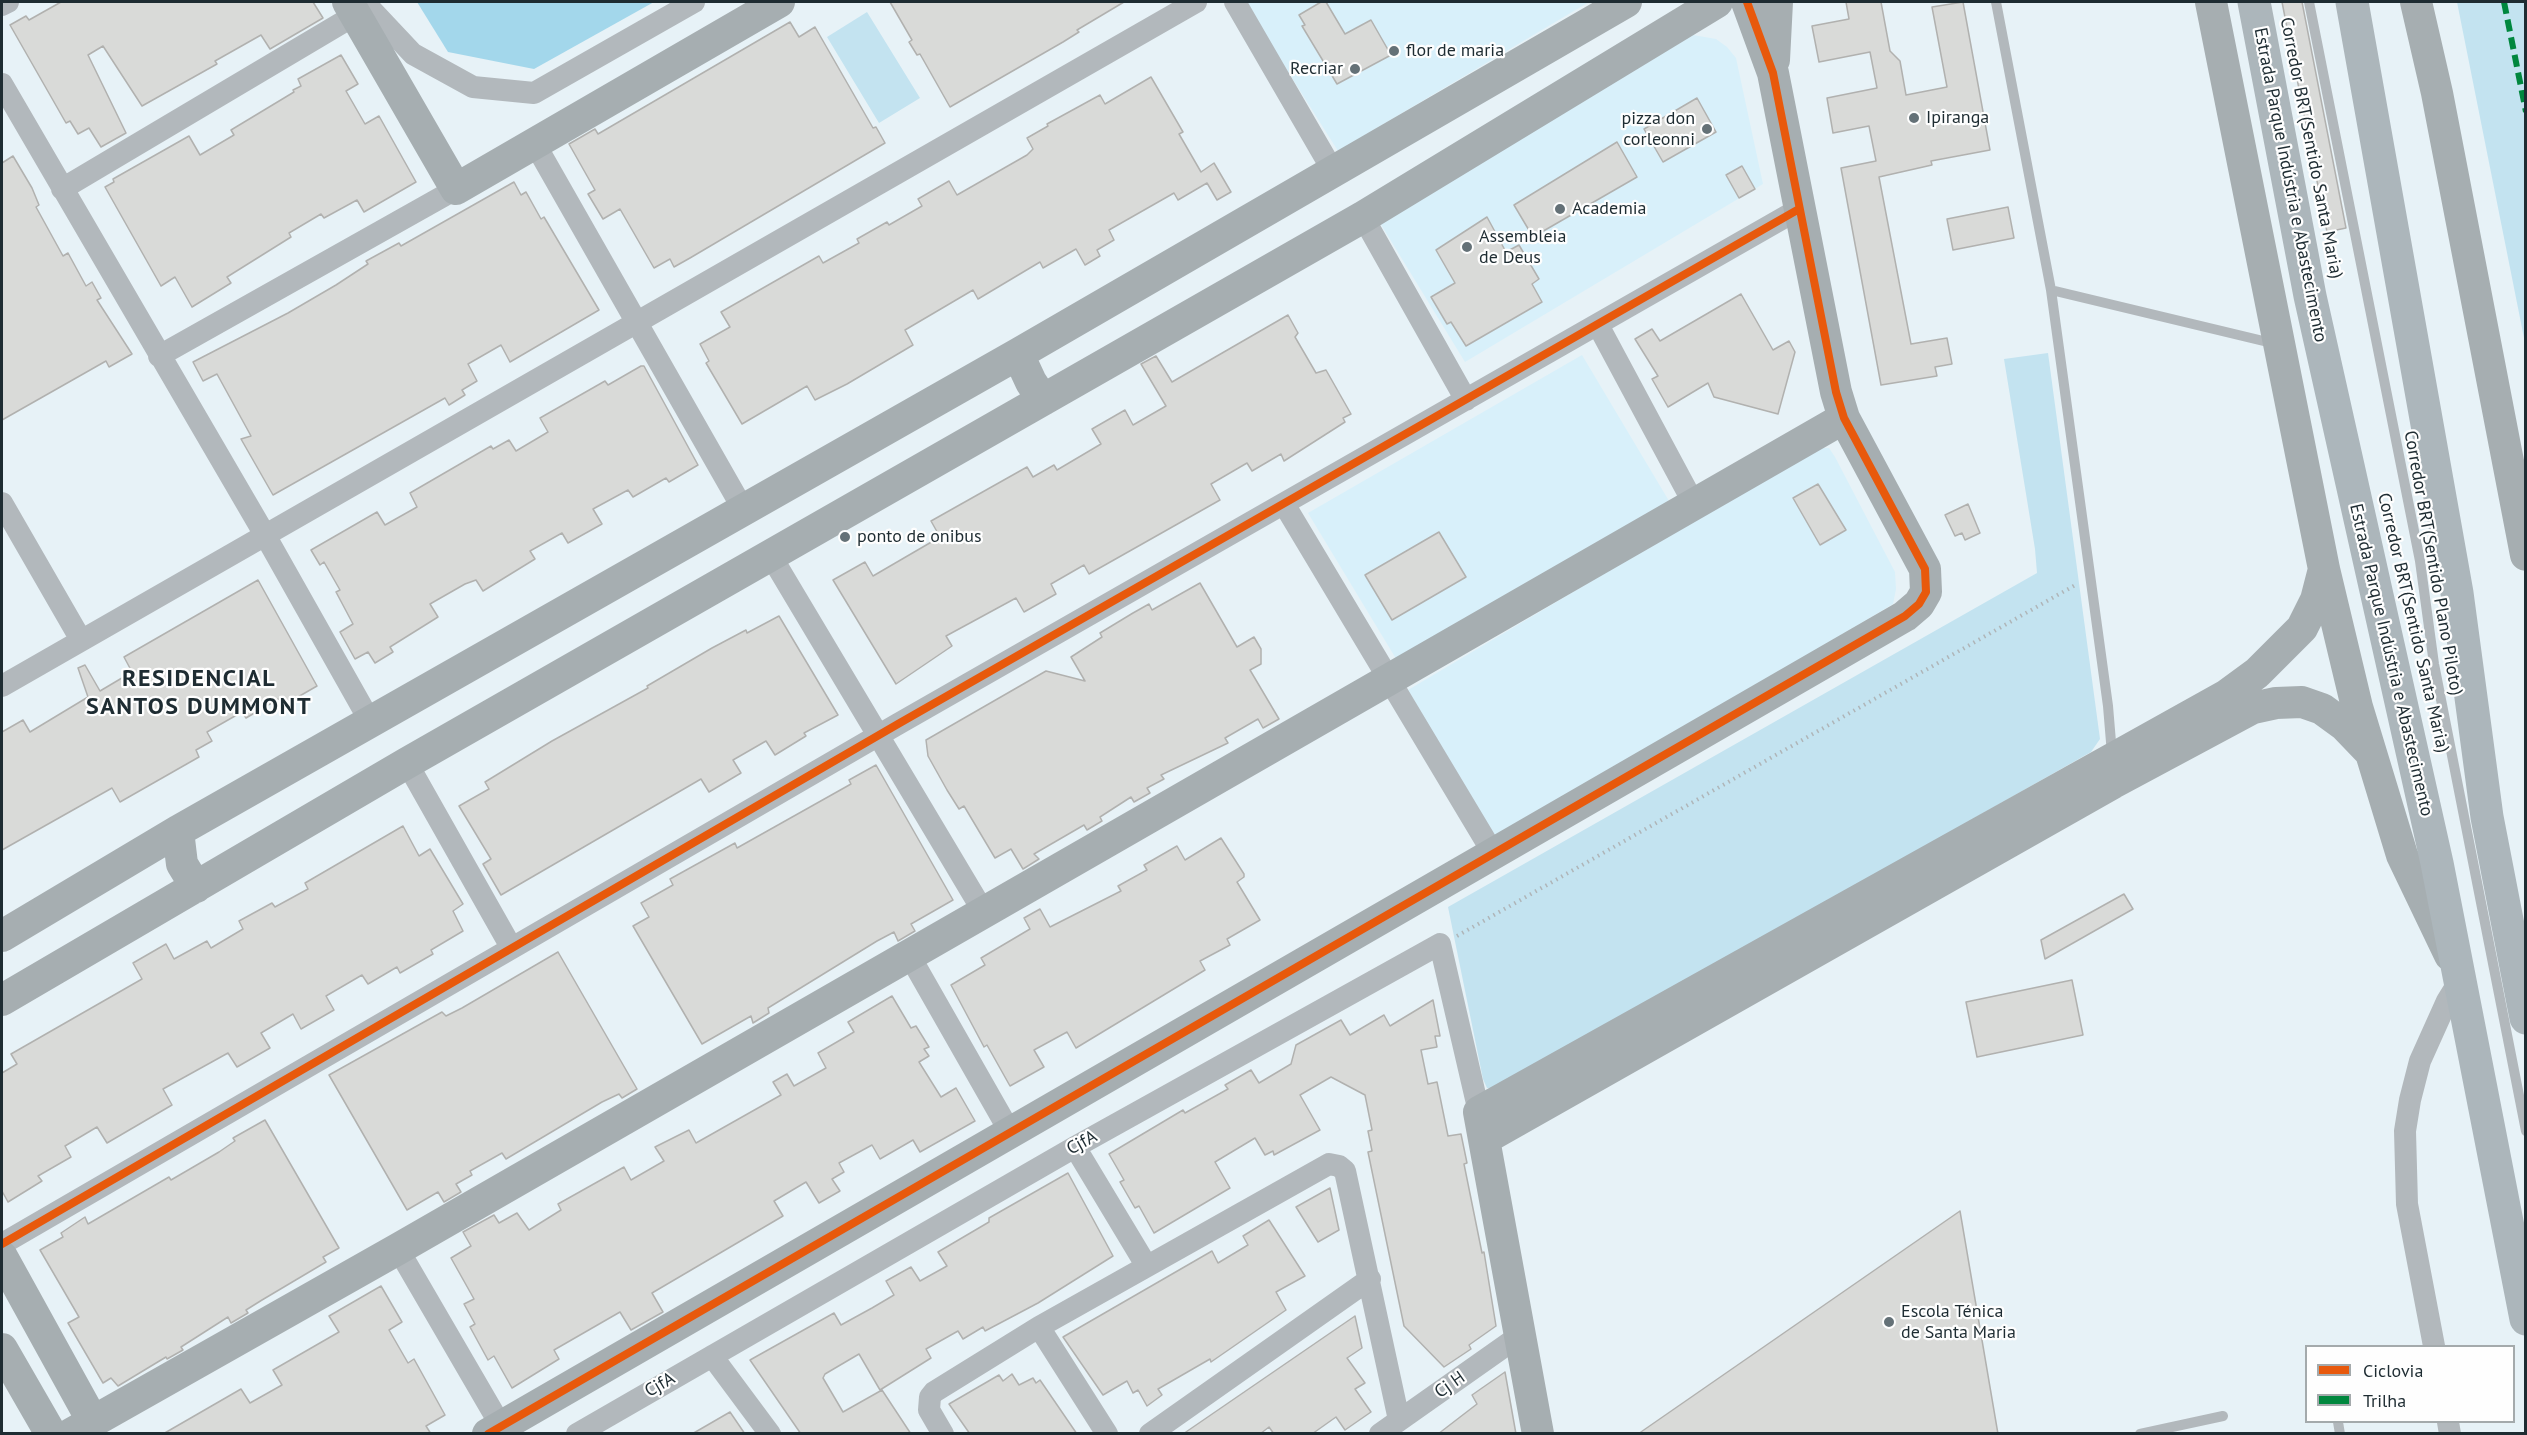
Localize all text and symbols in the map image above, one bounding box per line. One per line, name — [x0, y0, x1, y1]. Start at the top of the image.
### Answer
street label: Corredor BRT(Sentido Santa Maria) — [2275, 15, 2347, 281]
street label: Estrada Parque Indústria e Abastecimento — [2249, 26, 2331, 344]
place label: flor de maria — [1406, 40, 1504, 62]
marker: flor de maria — [1387, 44, 1401, 58]
place label: Recriar — [1290, 58, 1343, 80]
marker: Recriar — [1348, 62, 1362, 76]
place label: Ipiranga — [1926, 107, 1989, 129]
place label: pizza don corleonni — [1621, 108, 1695, 150]
marker: Ipiranga — [1907, 111, 1921, 125]
marker: pizza don corleonni — [1700, 122, 1714, 136]
place label: Academia — [1572, 198, 1647, 220]
marker: Academia — [1553, 202, 1567, 216]
place label: Assembleia de Deus — [1479, 226, 1566, 268]
marker: Assembleia de Deus — [1460, 240, 1474, 254]
street label: Corredor BRT(Sentido Plano Piloto) — [2399, 429, 2467, 697]
street label: Corredor BRT(Sentido Santa Maria) — [2373, 491, 2453, 755]
street label: Estrada Parque Indústria e Abastecimento — [2344, 502, 2438, 818]
place label: ponto de onibus — [857, 526, 982, 548]
marker: ponto de onibus — [838, 530, 852, 544]
district label: RESIDENCIAL SANTOS DUMMONT — [86, 665, 312, 721]
street label: CjfA — [1063, 1126, 1101, 1160]
place label: Escola Ténica de Santa Maria — [1901, 1301, 2016, 1344]
marker: Escola Ténica de Santa Maria — [1882, 1315, 1896, 1329]
legend — [2305, 1345, 2515, 1423]
text: Ciclovia — [2363, 1359, 2423, 1382]
street label: Cj H — [1431, 1367, 1469, 1403]
street label: CjfA — [641, 1368, 679, 1402]
text: Trilha — [2363, 1389, 2406, 1412]

